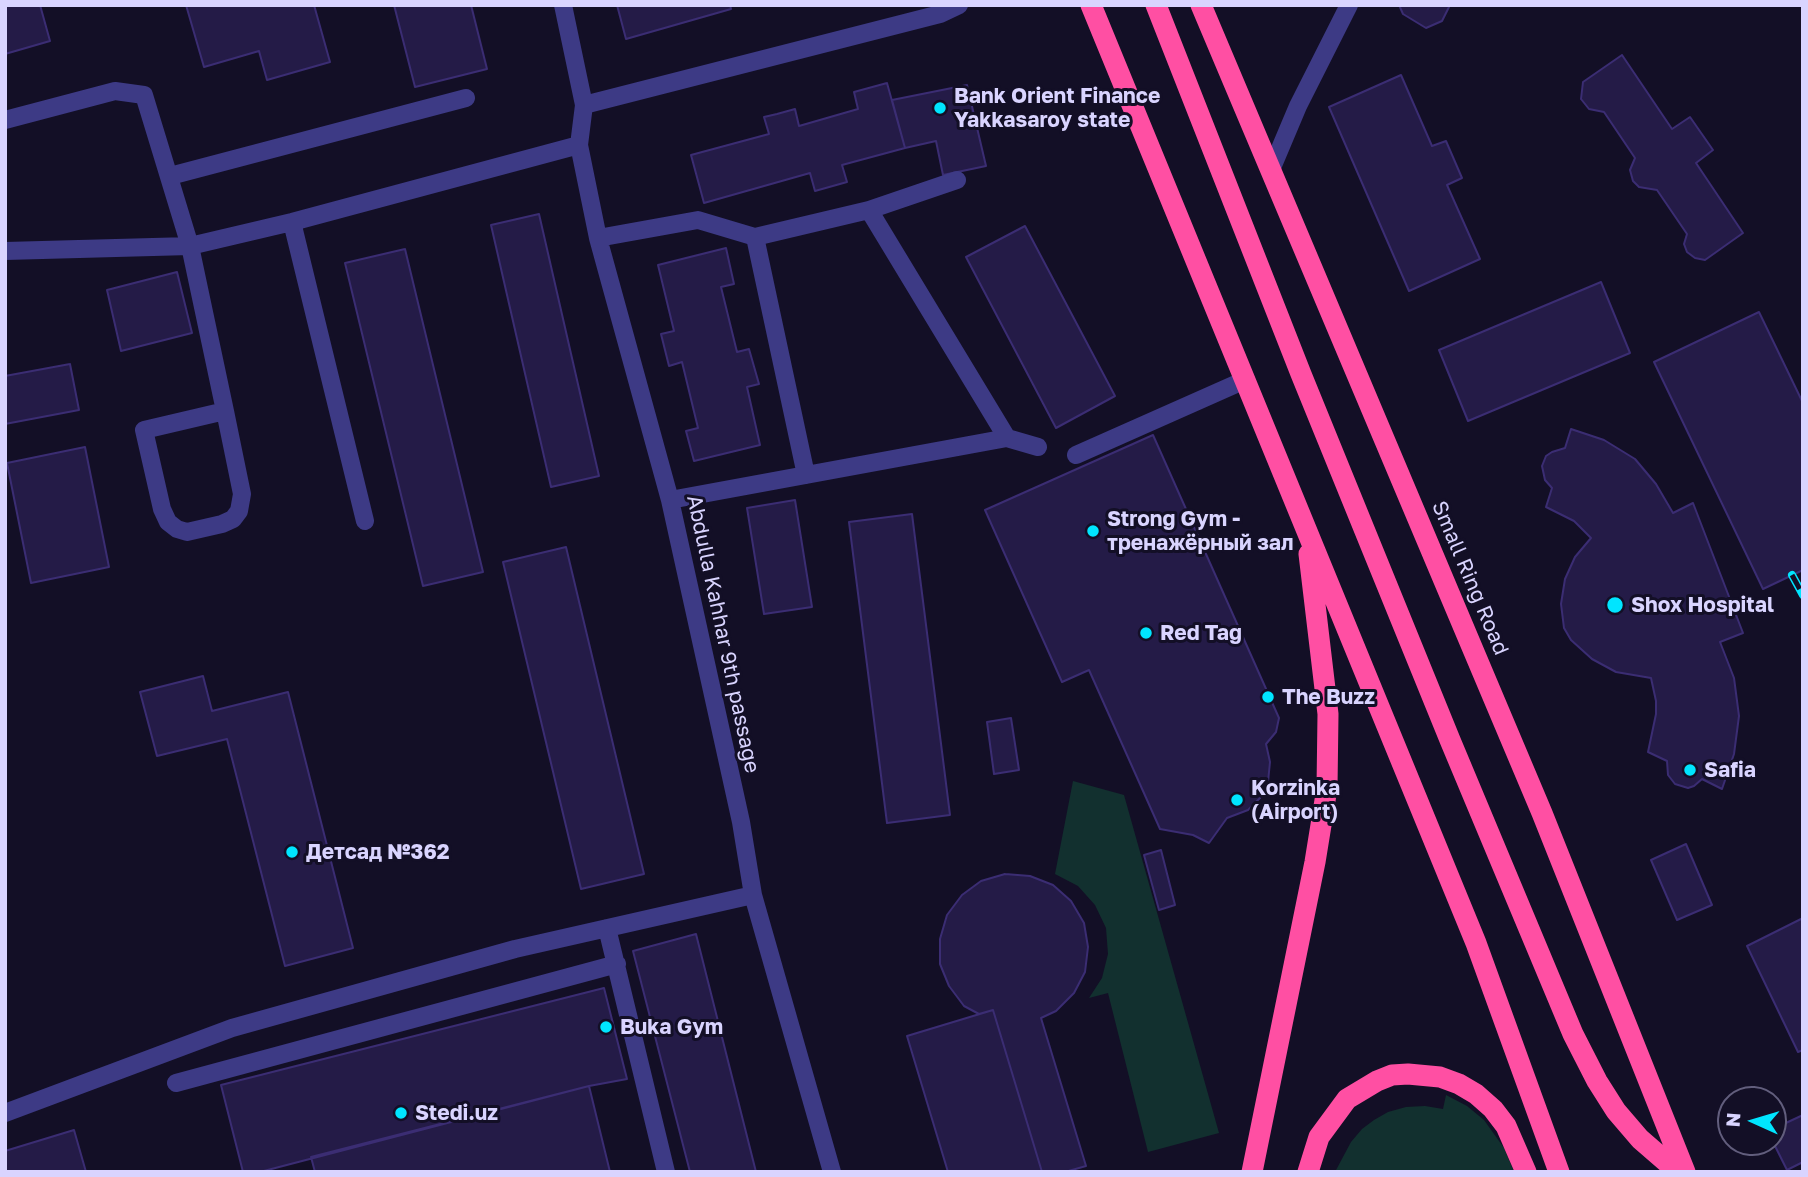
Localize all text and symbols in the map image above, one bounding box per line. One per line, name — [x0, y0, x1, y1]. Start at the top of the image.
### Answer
place label: Bank Orient Finance Yakkasaroy state — [954, 83, 1160, 133]
marker: Bank Orient Finance Yakkasaroy state — [932, 100, 948, 116]
street label: Abdulla Kahhar 9th passage — [681, 493, 765, 775]
street label: Small Ring Road — [1426, 497, 1514, 659]
place label: Strong Gym - тренажёрный зал — [1107, 506, 1294, 556]
marker: Strong Gym - тренажёрный зал — [1085, 523, 1101, 539]
place label: Shox Hospital — [1631, 592, 1774, 618]
marker: Shox Hospital — [1605, 595, 1625, 615]
place label: Red Tag — [1160, 620, 1242, 646]
marker: Red Tag — [1138, 625, 1154, 641]
place label: The Buzz — [1282, 684, 1375, 710]
marker: The Buzz — [1260, 689, 1276, 705]
place label: Safia — [1704, 757, 1756, 783]
marker: Safia — [1682, 762, 1698, 778]
place label: Korzinka (Airport) — [1251, 775, 1340, 825]
marker: Korzinka (Airport) — [1229, 792, 1245, 808]
place label: Детсад №362 — [306, 839, 450, 865]
marker: Детсад №362 — [284, 844, 300, 860]
place label: Buka Gym — [620, 1014, 723, 1040]
marker: Buka Gym — [598, 1019, 614, 1035]
north arrow — [1717, 1086, 1787, 1156]
place label: Stedi.uz — [415, 1100, 498, 1126]
marker: Stedi.uz — [393, 1105, 409, 1121]
text: N — [1721, 1112, 1745, 1128]

